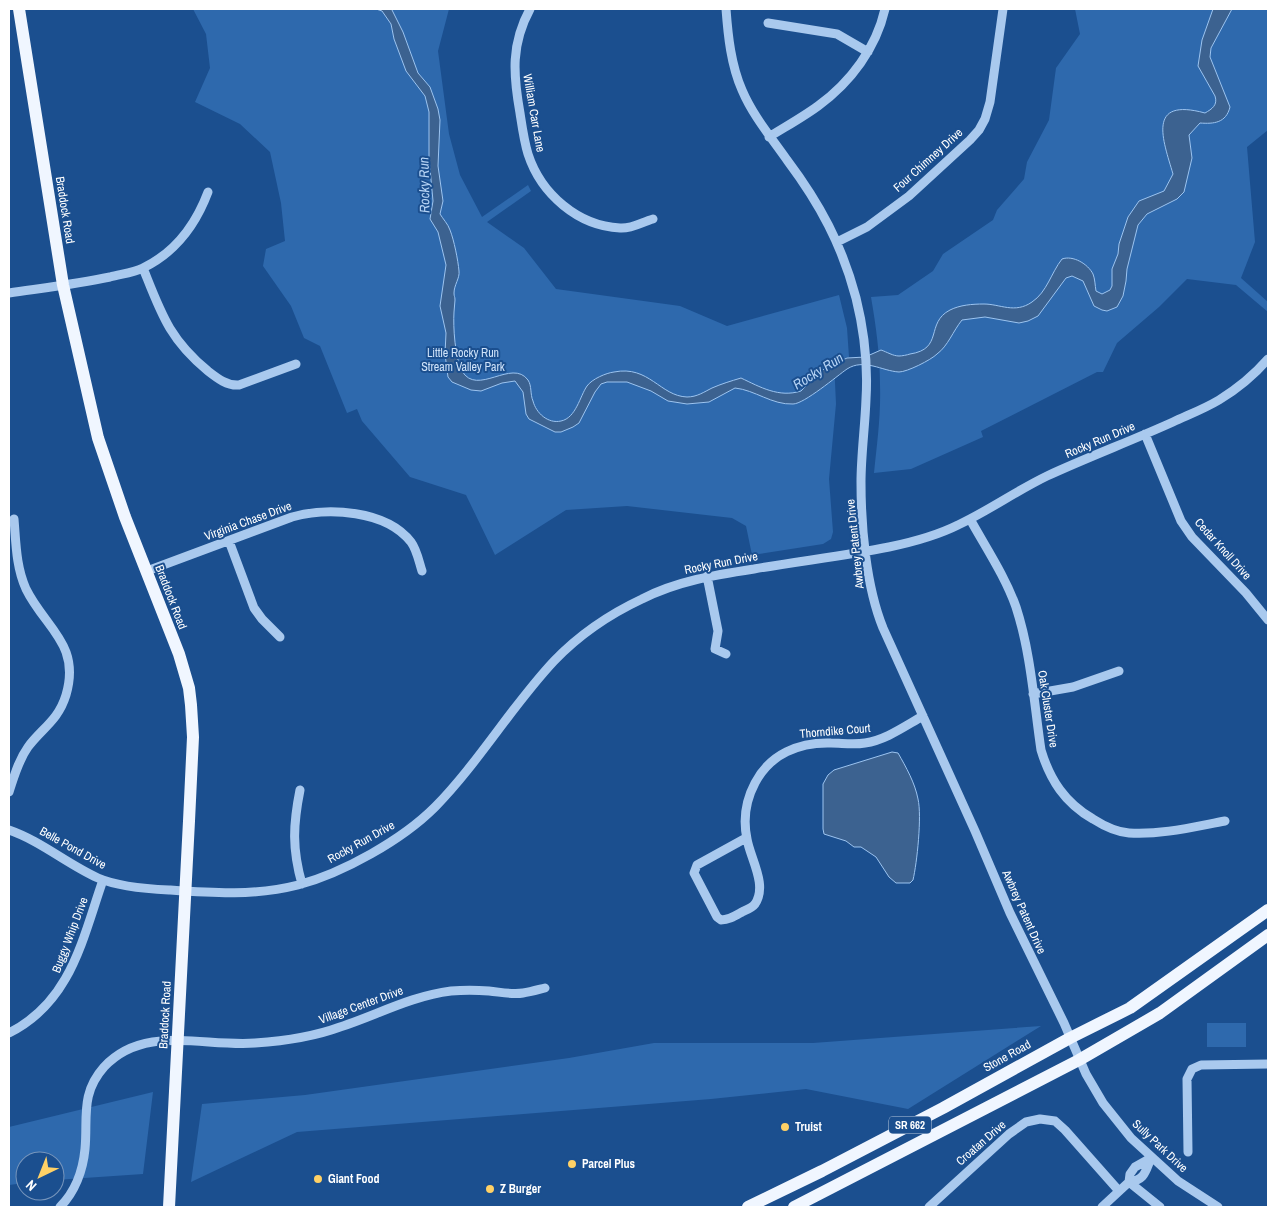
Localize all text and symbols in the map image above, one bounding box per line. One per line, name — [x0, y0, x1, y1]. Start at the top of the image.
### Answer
street label: William Carr Lane — [519, 73, 549, 153]
street label: Four Chimney Drive — [890, 125, 966, 195]
water label: Rocky Run — [415, 157, 433, 213]
street label: Braddock Road — [52, 175, 78, 245]
park label: Little Rocky Run Stream Valley Park — [421, 345, 505, 375]
water label: Rocky Run — [789, 348, 847, 394]
street label: Rocky Run Drive — [1063, 418, 1137, 462]
street label: Virginia Chase Drive — [202, 498, 294, 544]
street label: Awbrey Patent Drive — [842, 498, 868, 591]
street label: Cedar Knoll Drive — [1191, 515, 1255, 583]
street label: Rocky Run Drive — [683, 548, 759, 578]
street label: Braddock Road — [151, 562, 191, 632]
street label: Oak Cluster Drive — [1034, 669, 1062, 749]
street label: Thorndike Court — [799, 720, 871, 742]
street label: Rocky Run Drive — [325, 817, 397, 867]
street label: Belle Pond Drive — [37, 823, 109, 873]
street label: Awbrey Patent Drive — [998, 867, 1050, 956]
street label: Buggy Whip Drive — [48, 895, 92, 975]
street label: Braddock Road — [155, 981, 175, 1049]
street label: Village Center Drive — [317, 982, 405, 1028]
street label: Stone Road — [980, 1036, 1034, 1076]
road number: SR 662 — [889, 1116, 931, 1134]
street label: Sully Park Drive — [1129, 1116, 1191, 1176]
street label: Croatan Drive — [953, 1117, 1009, 1169]
place label: Truist — [795, 1119, 823, 1135]
marker: Truist — [779, 1121, 791, 1133]
north arrow — [15, 1151, 65, 1201]
place label: Parcel Plus — [582, 1156, 636, 1172]
marker: Parcel Plus — [566, 1158, 578, 1170]
place label: Giant Food — [328, 1171, 379, 1187]
marker: Giant Food — [312, 1173, 324, 1185]
text: N — [22, 1176, 40, 1195]
place label: Z Burger — [500, 1181, 541, 1197]
marker: Z Burger — [484, 1183, 496, 1195]

